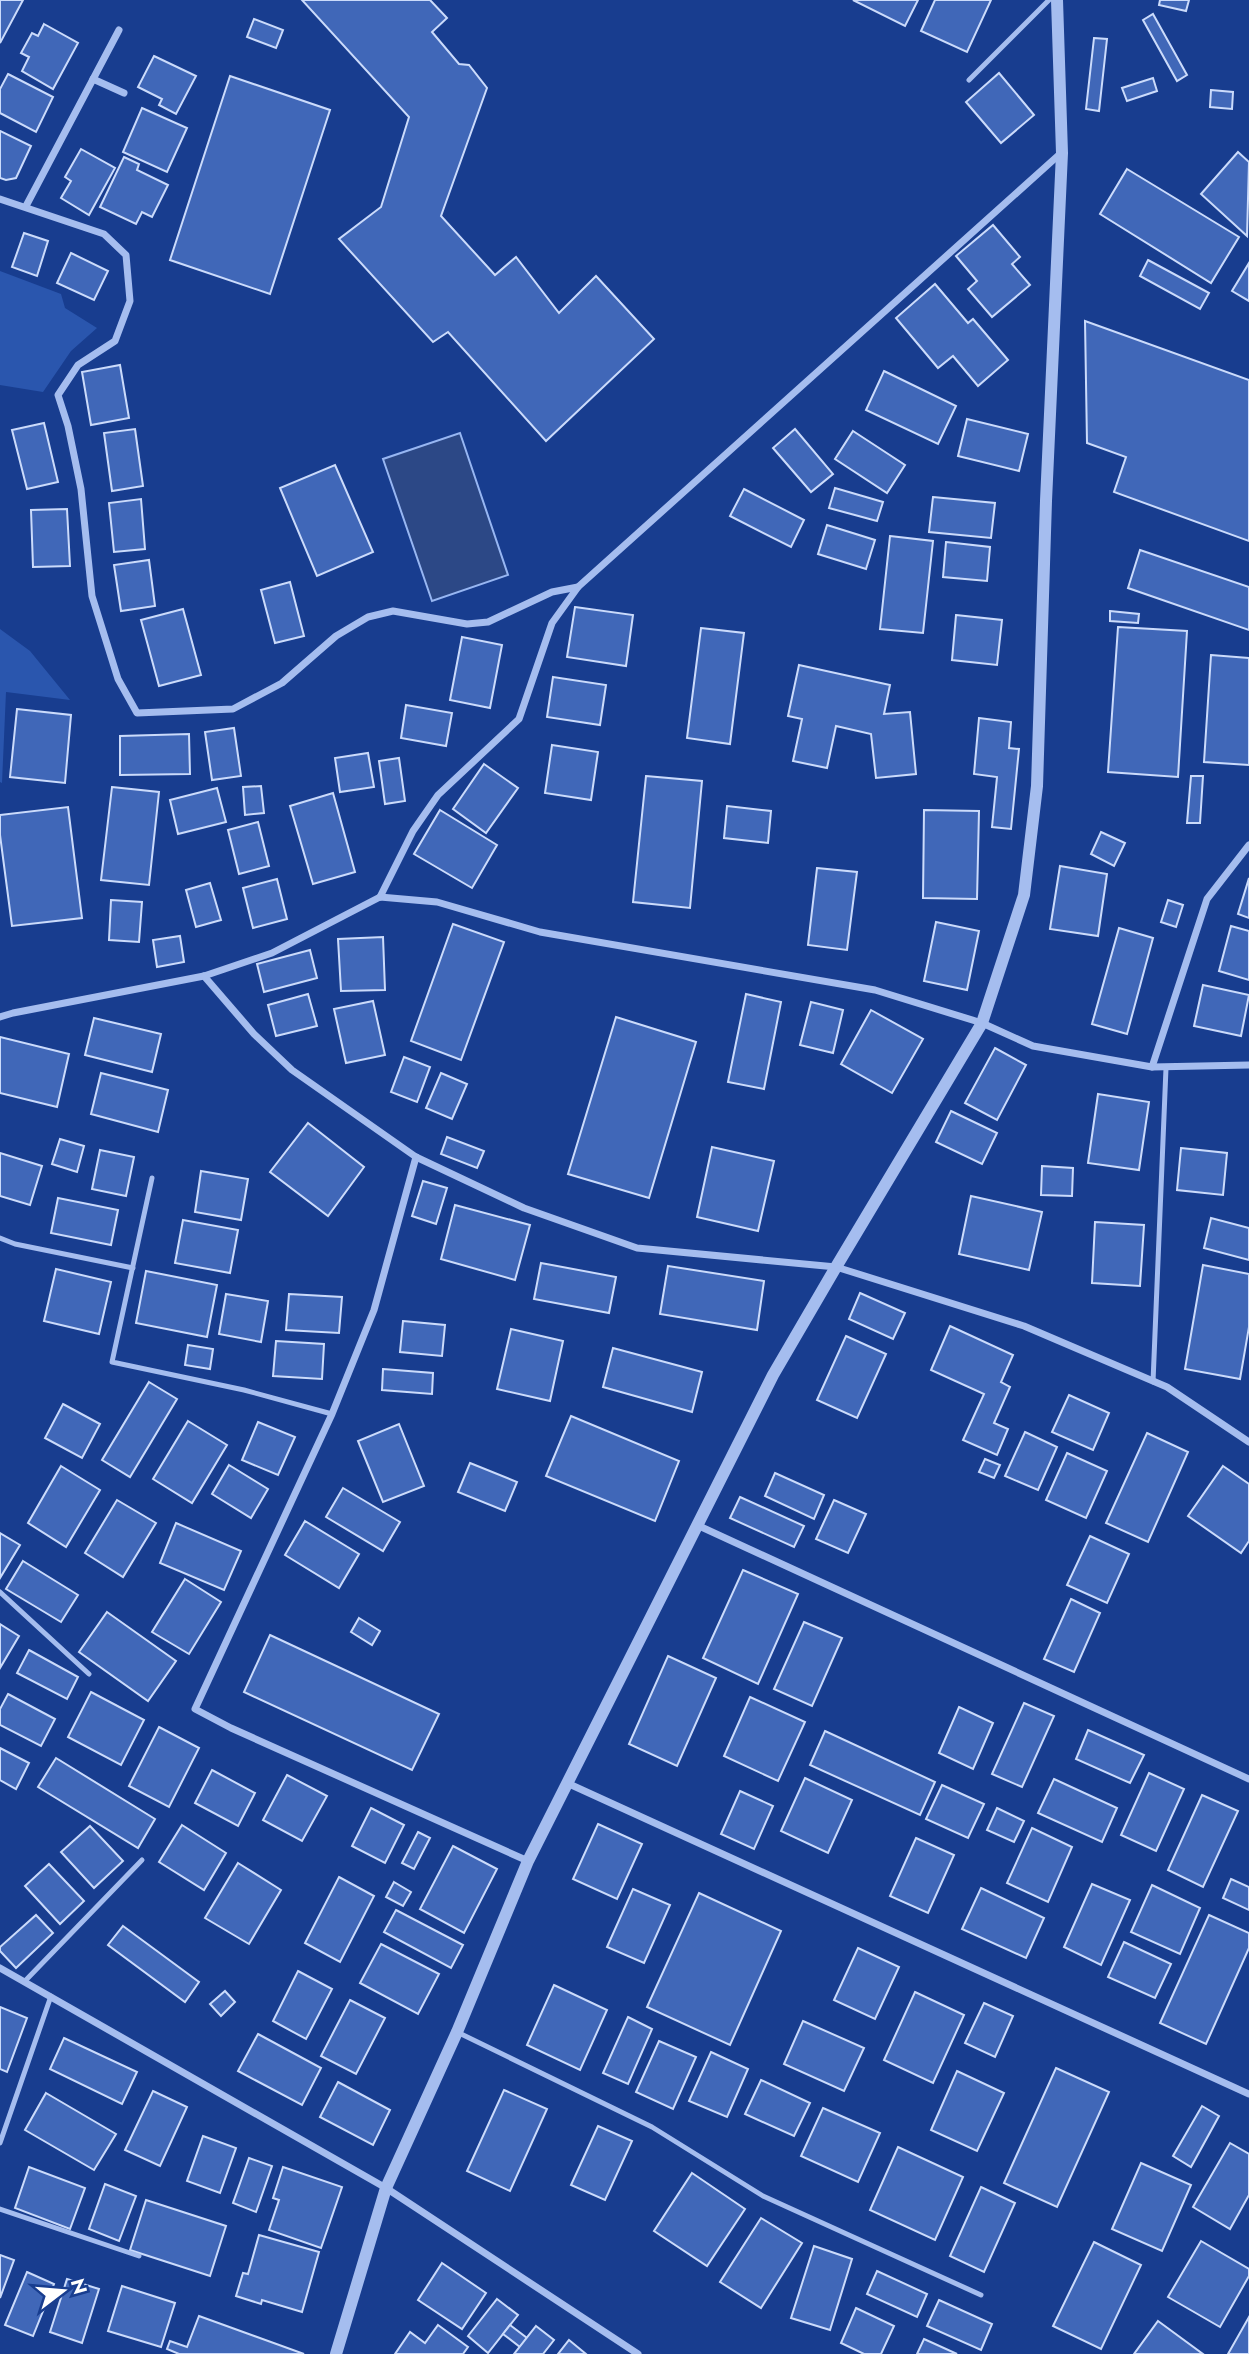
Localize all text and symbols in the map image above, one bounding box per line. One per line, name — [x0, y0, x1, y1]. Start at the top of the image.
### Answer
north arrow — [28, 2256, 98, 2326]
text: N — [64, 2275, 94, 2297]

